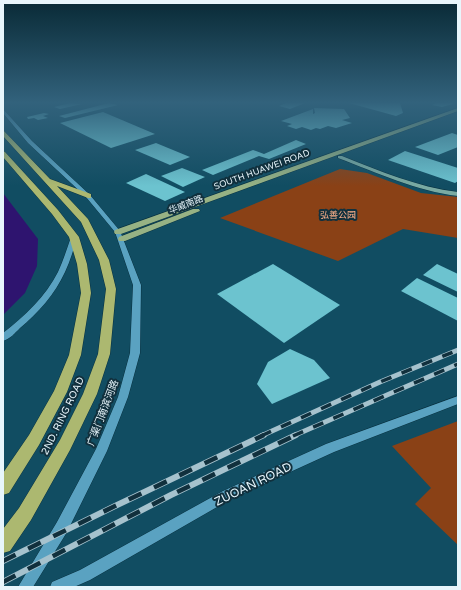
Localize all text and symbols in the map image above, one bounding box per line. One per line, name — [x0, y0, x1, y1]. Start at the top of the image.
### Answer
street label: SOUTH HUAWEI ROAD — [213, 147, 312, 192]
street label: 华威南路 — [167, 192, 205, 217]
park label: 弘善公园 — [320, 210, 356, 221]
street label: 2ND. RING ROAD — [39, 375, 87, 457]
street label: 广渠门南滨河路 — [85, 378, 121, 448]
street label: ZUOAN ROAD — [212, 459, 294, 509]

